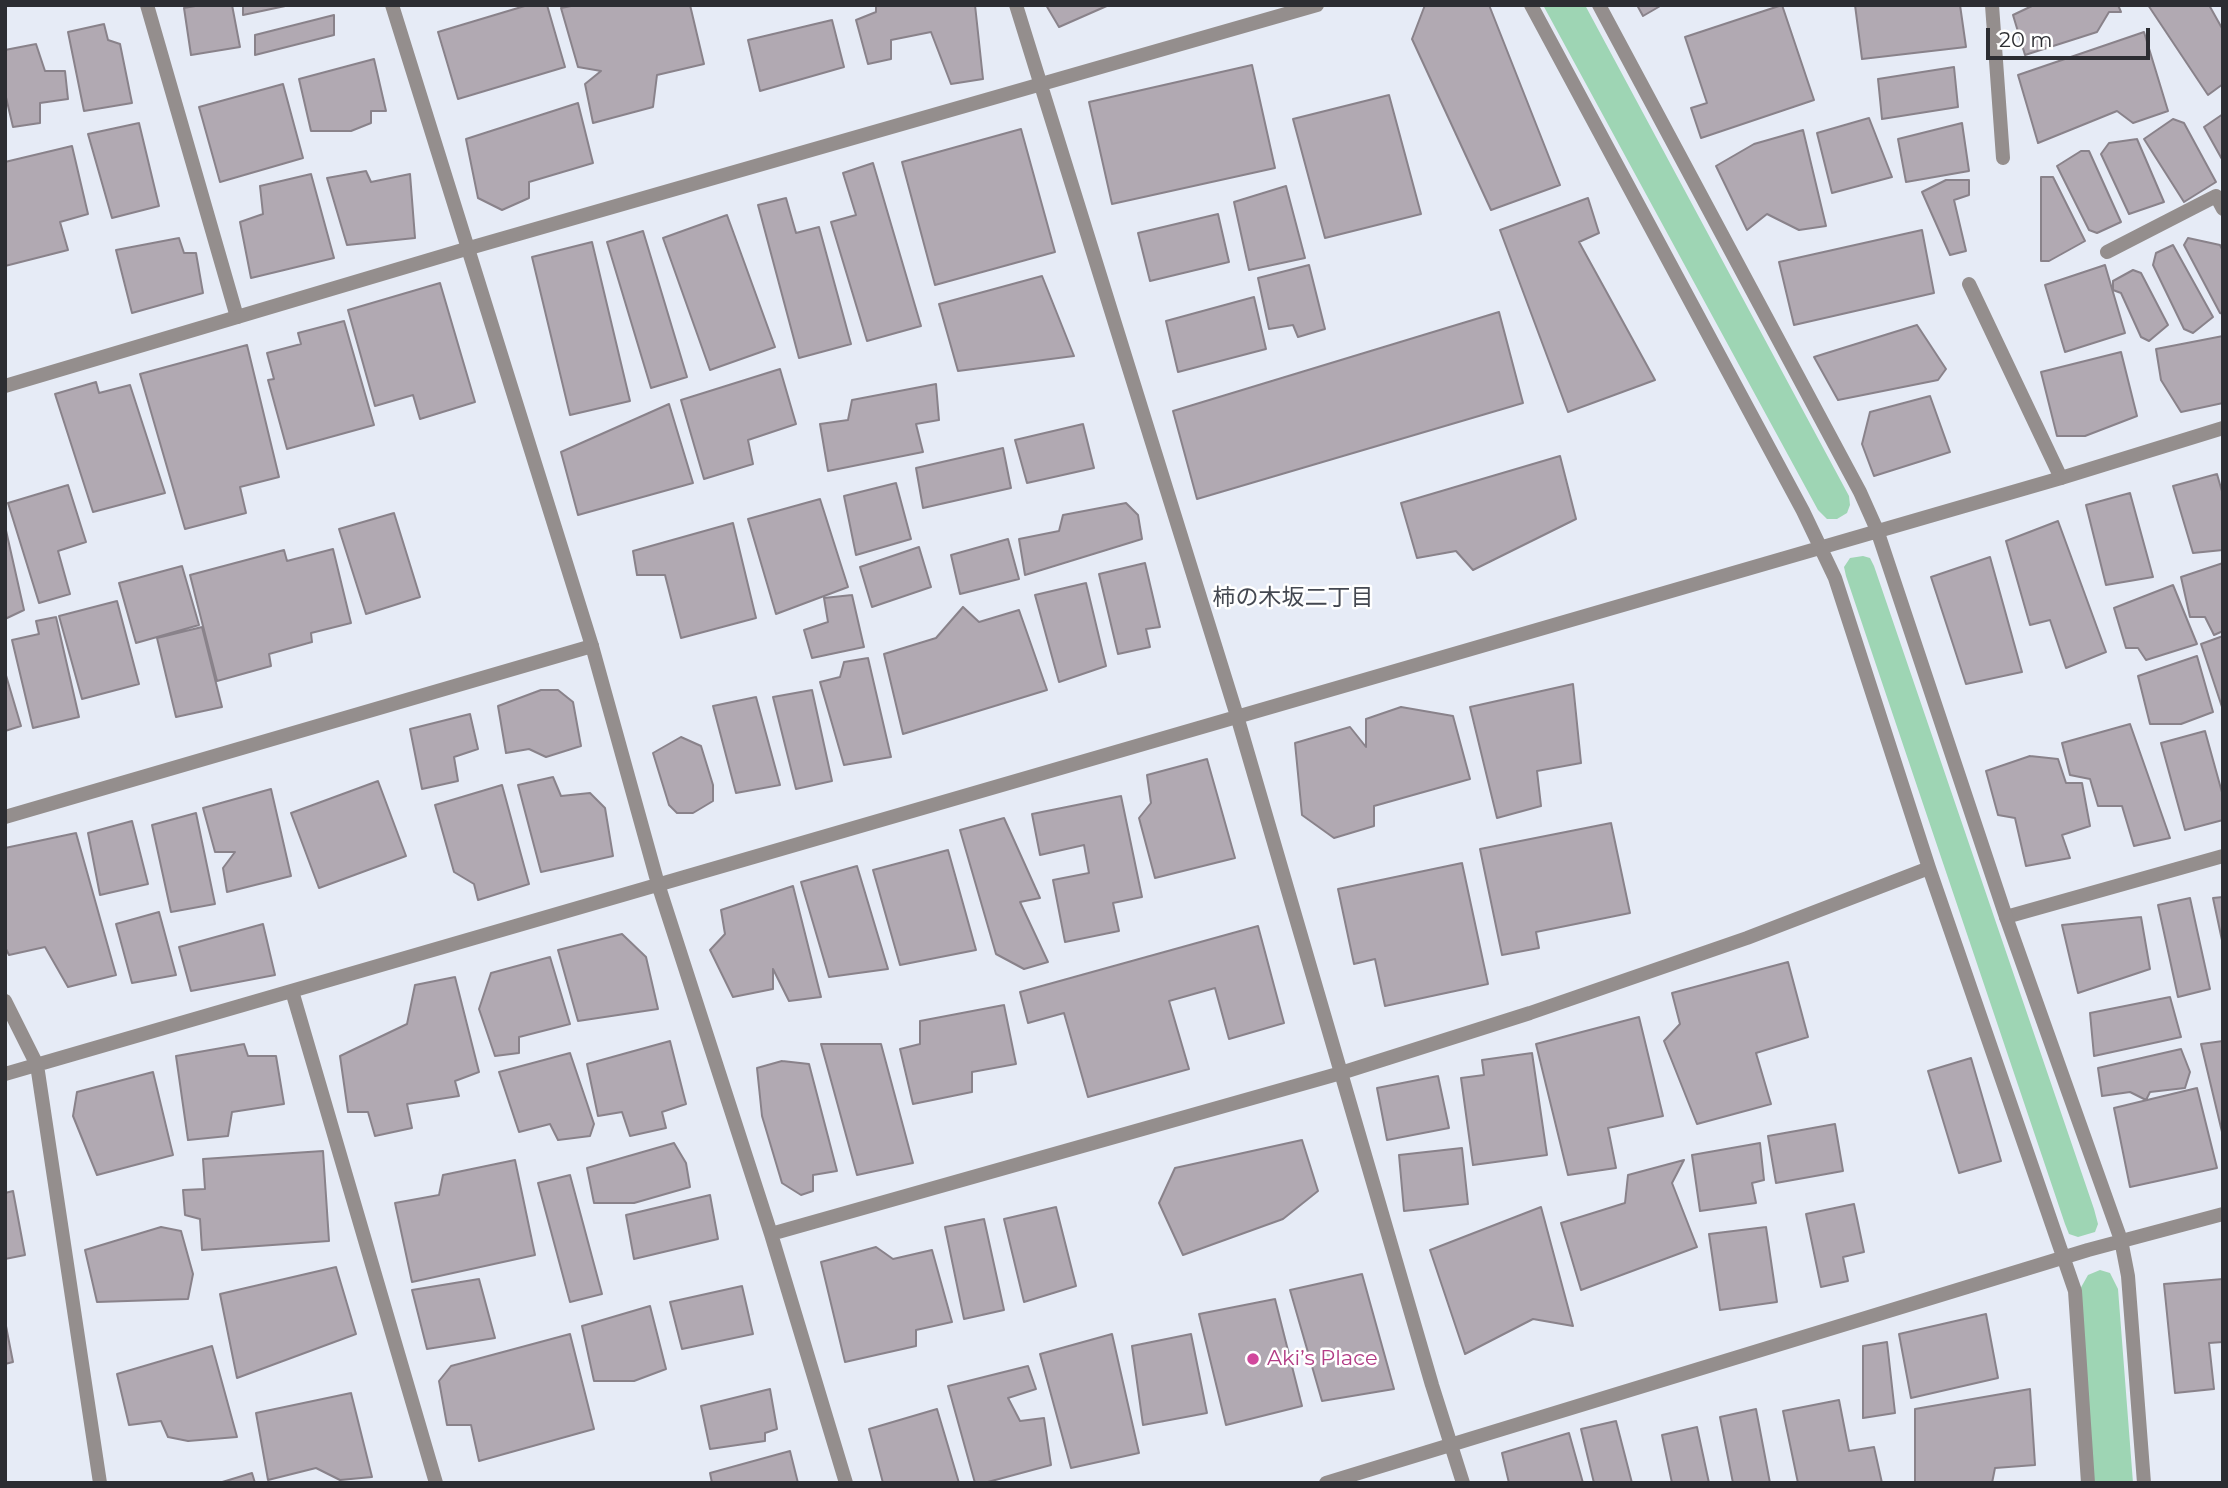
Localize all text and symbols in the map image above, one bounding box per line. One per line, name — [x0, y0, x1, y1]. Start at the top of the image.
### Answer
scale bar — [1990, 14, 2154, 58]
text: 20 m — [1999, 27, 2053, 52]
district label: 柿の木坂二丁目 — [1213, 584, 1373, 612]
place label: Aki’s Place — [1267, 1346, 1378, 1372]
marker: Aki’s Place — [1245, 1351, 1261, 1367]

